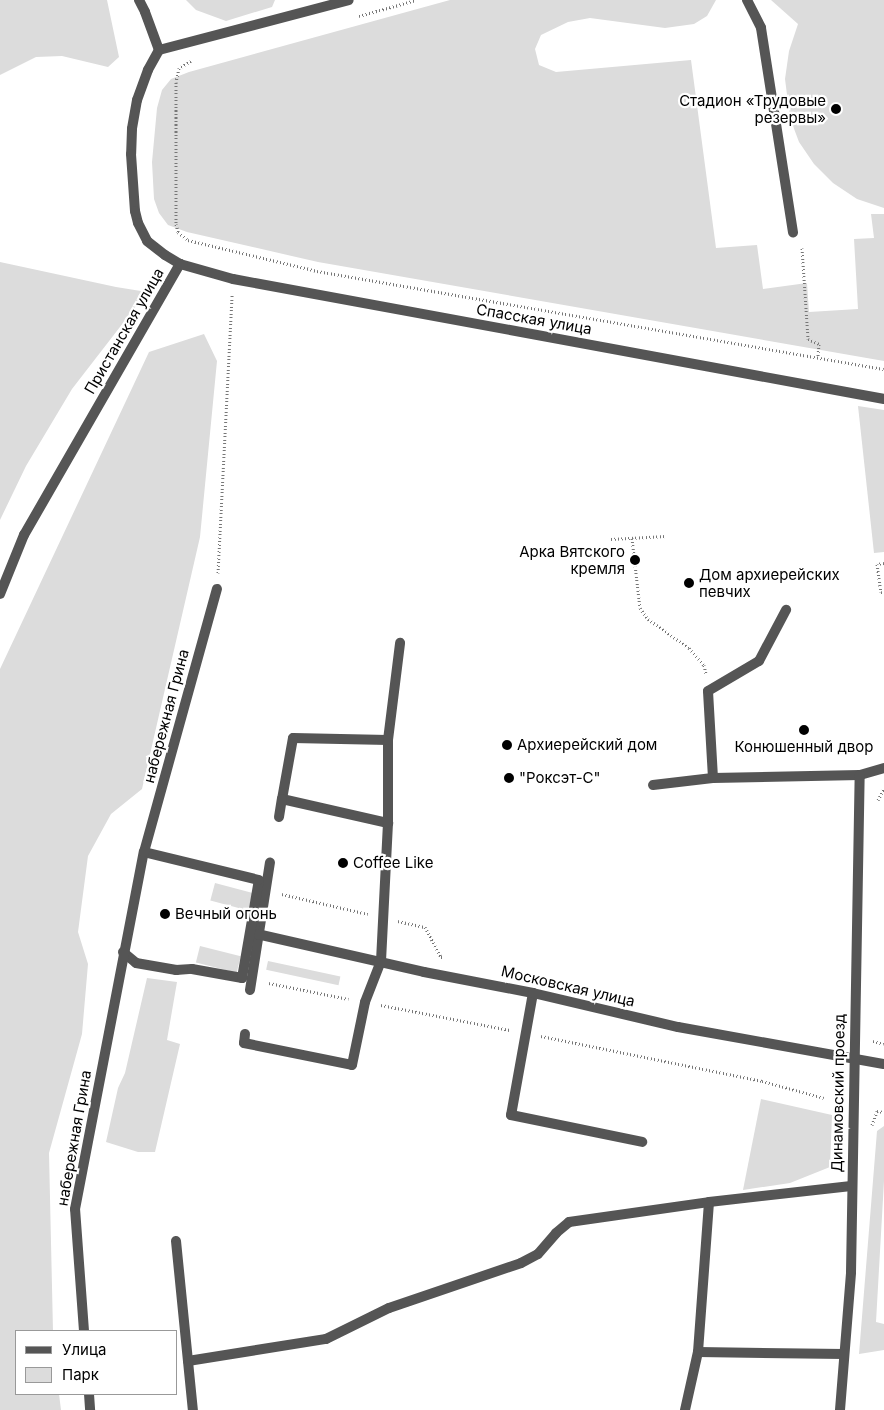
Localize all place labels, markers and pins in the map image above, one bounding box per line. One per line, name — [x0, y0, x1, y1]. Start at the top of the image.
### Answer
place label: Стадион «Трудовые резервы» — [679, 91, 826, 126]
marker: Стадион «Трудовые резервы» — [830, 103, 842, 115]
place label: Арка Вятского кремля — [519, 542, 625, 577]
marker: Арка Вятского кремля — [629, 554, 641, 566]
place label: Дом архиерейских певчих — [699, 565, 840, 600]
marker: Дом архиерейских певчих — [683, 577, 695, 589]
marker: Конюшенный двор — [798, 724, 810, 736]
place label: Архиерейский дом — [517, 736, 657, 754]
place label: Конюшенный двор — [734, 738, 874, 756]
marker: Архиерейский дом — [501, 739, 513, 751]
place label: "Роксэт-С" — [519, 769, 601, 787]
marker: "Роксэт-С" — [503, 772, 515, 784]
place label: Coffee Like — [353, 854, 433, 872]
marker: Coffee Like — [337, 857, 349, 869]
place label: Вечный огонь — [175, 905, 277, 923]
marker: Вечный огонь — [159, 908, 171, 920]

